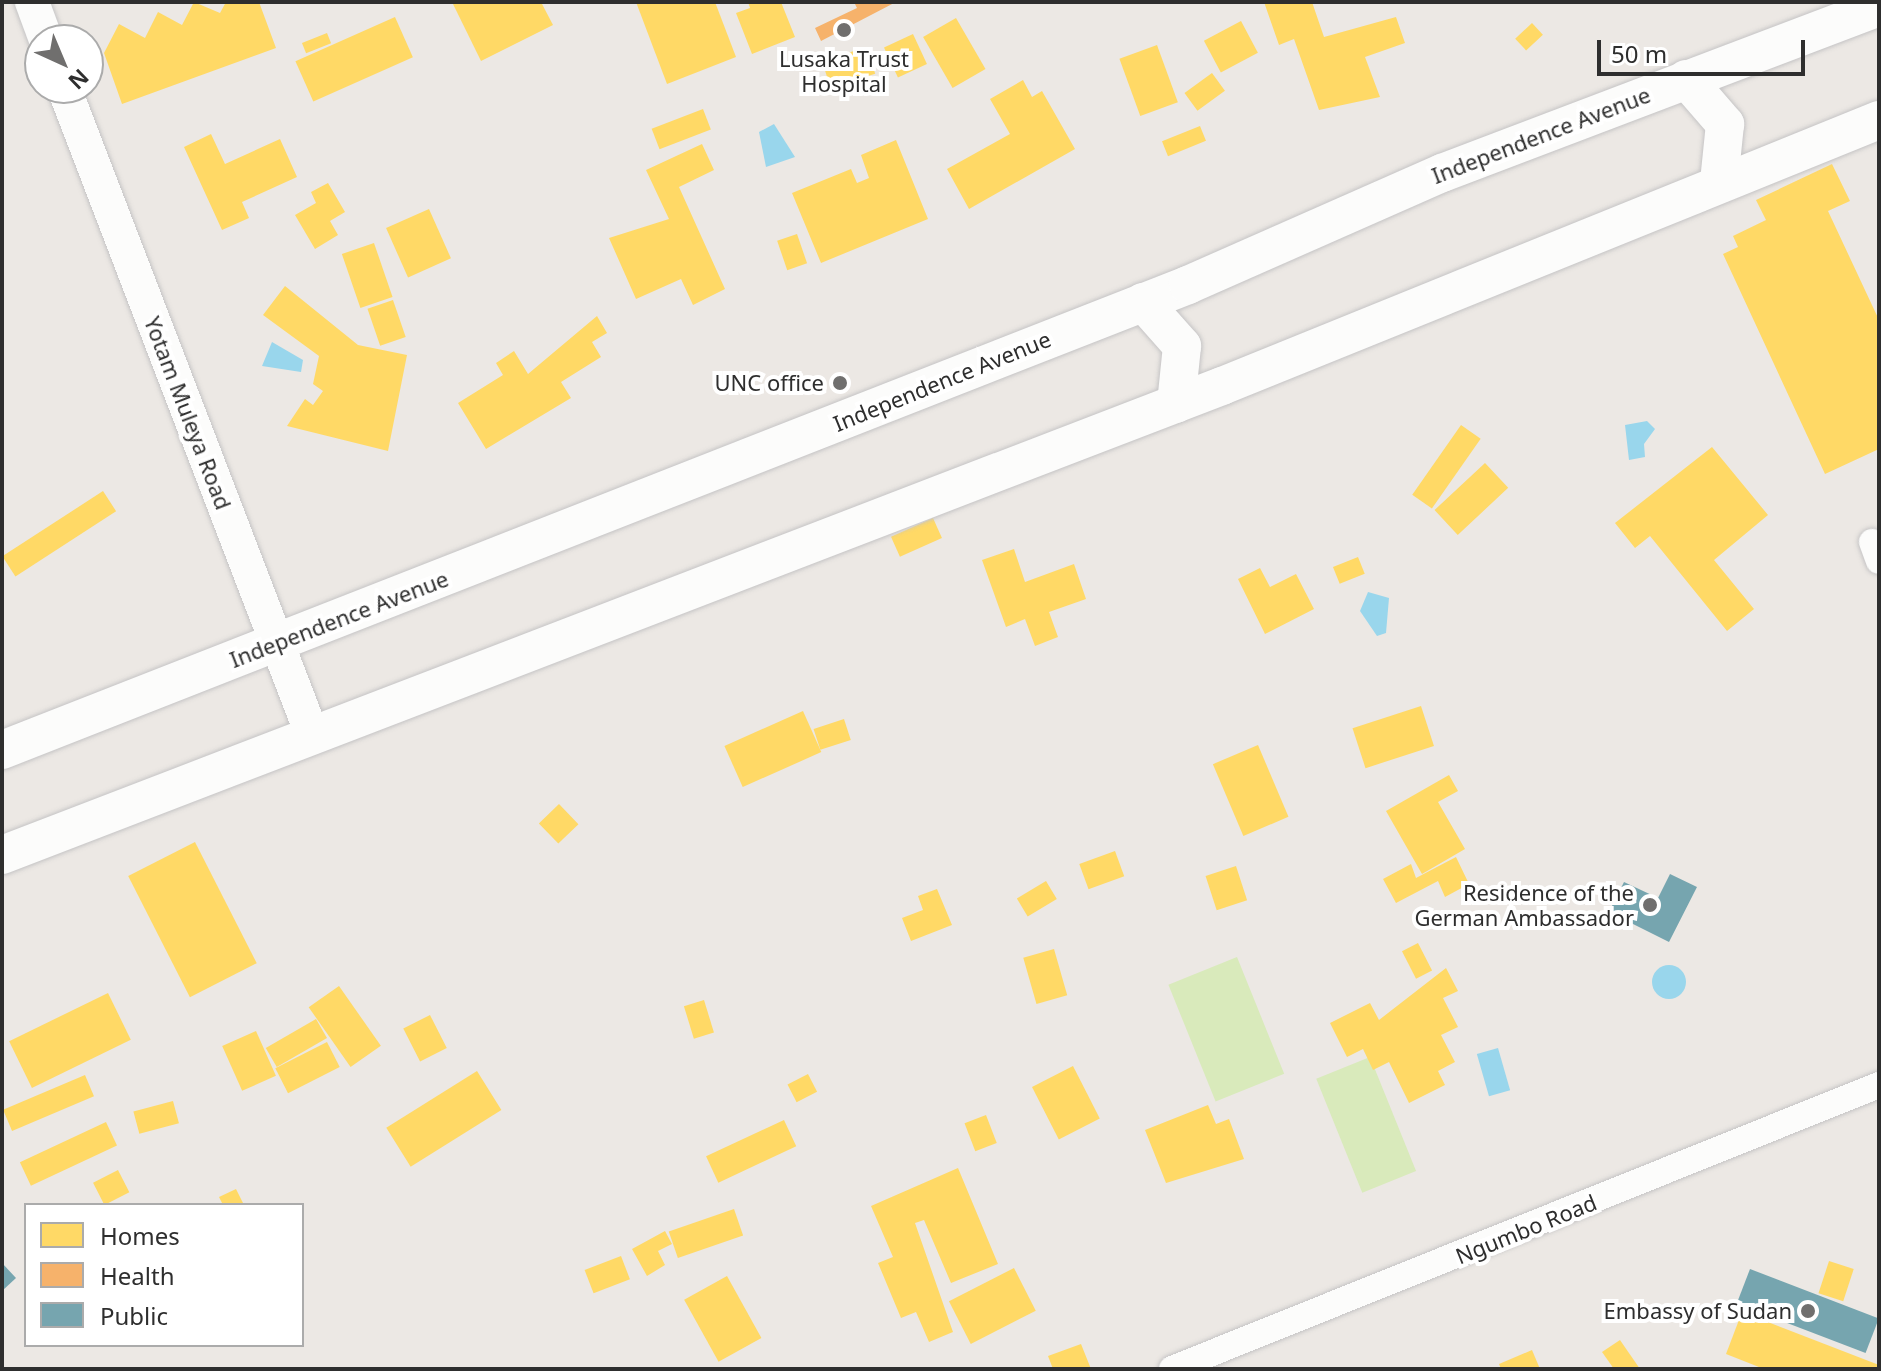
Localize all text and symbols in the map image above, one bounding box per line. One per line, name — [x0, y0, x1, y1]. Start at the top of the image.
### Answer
marker: Lusaka Trust Hospital — [833, 19, 855, 41]
north arrow — [24, 24, 104, 104]
scale bar — [1601, 24, 1809, 74]
text: 50 m — [1611, 37, 1667, 70]
place label: Lusaka Trust Hospital — [779, 45, 909, 96]
text: N — [62, 63, 96, 97]
street label: Independence Avenue — [1428, 81, 1654, 189]
street label: Yotam Muleya Road — [139, 313, 237, 513]
street label: Independence Avenue — [830, 325, 1054, 437]
place label: UNC office — [714, 370, 824, 396]
marker: UNC office — [831, 374, 849, 392]
street label: Independence Avenue — [226, 565, 452, 673]
place label: Residence of the German Ambassador — [1414, 879, 1634, 930]
marker: Residence of the German Ambassador — [1641, 896, 1659, 914]
street label: Ngumbo Road — [1452, 1189, 1600, 1269]
legend — [24, 1203, 304, 1347]
text: Homes — [100, 1219, 180, 1252]
text: Health — [100, 1259, 174, 1292]
place label: Embassy of Sudan — [1604, 1298, 1792, 1324]
text: Public — [100, 1299, 168, 1332]
marker: Embassy of Sudan — [1799, 1302, 1817, 1320]

